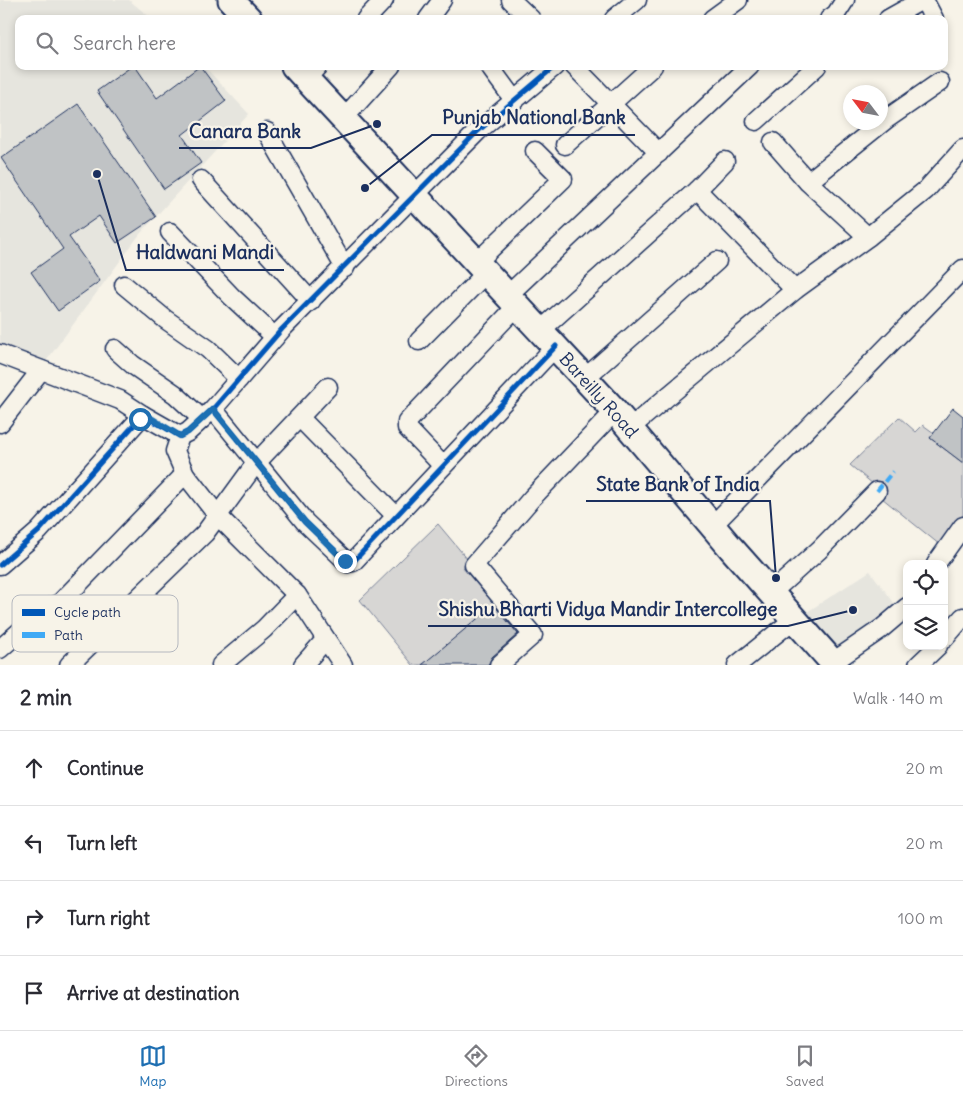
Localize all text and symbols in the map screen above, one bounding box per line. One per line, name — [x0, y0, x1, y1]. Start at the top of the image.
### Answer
search box — [15, 15, 948, 70]
icon: search — [33, 29, 61, 57]
text: Search here — [73, 31, 176, 55]
north arrow — [843, 85, 888, 130]
callout: Punjab National Bank — [432, 101, 635, 135]
text: Punjab National Bank — [442, 105, 626, 129]
callout: Canara Bank — [179, 114, 311, 148]
text: Canara Bank — [189, 119, 301, 143]
callout: Haldwani Mandi — [126, 236, 284, 270]
text: Haldwani Mandi — [136, 240, 274, 264]
street label: Bareilly Road — [555, 347, 644, 443]
route start — [129, 408, 152, 431]
callout: State Bank of India — [586, 467, 770, 501]
text: State Bank of India — [596, 472, 760, 496]
route end — [334, 550, 357, 573]
map controls — [903, 560, 948, 650]
button: locate — [903, 560, 948, 605]
callout: Shishu Bharti Vidya Mandir Intercollege — [428, 592, 788, 626]
legend — [12, 595, 178, 652]
text: Shishu Bharti Vidya Mandir Intercollege — [438, 597, 778, 621]
text: Cycle path — [54, 603, 121, 621]
button: layers — [903, 605, 948, 650]
text: Path — [54, 626, 83, 644]
text: 2 min — [20, 684, 72, 711]
text: Walk · 140 m — [853, 688, 943, 708]
icon: ahead — [20, 754, 48, 782]
text: Continue — [67, 756, 144, 780]
text: 20 m — [906, 758, 943, 778]
icon: left — [20, 829, 48, 857]
text: Turn left — [67, 831, 137, 855]
text: 20 m — [906, 833, 943, 853]
icon: right — [20, 904, 48, 932]
text: Turn right — [67, 906, 150, 930]
text: 100 m — [898, 908, 943, 928]
icon: arrive — [20, 979, 48, 1007]
text: Arrive at destination — [67, 981, 240, 1005]
tab: Map — [139, 1042, 167, 1090]
tab: Directions — [445, 1042, 508, 1090]
tab: Saved — [786, 1042, 824, 1090]

